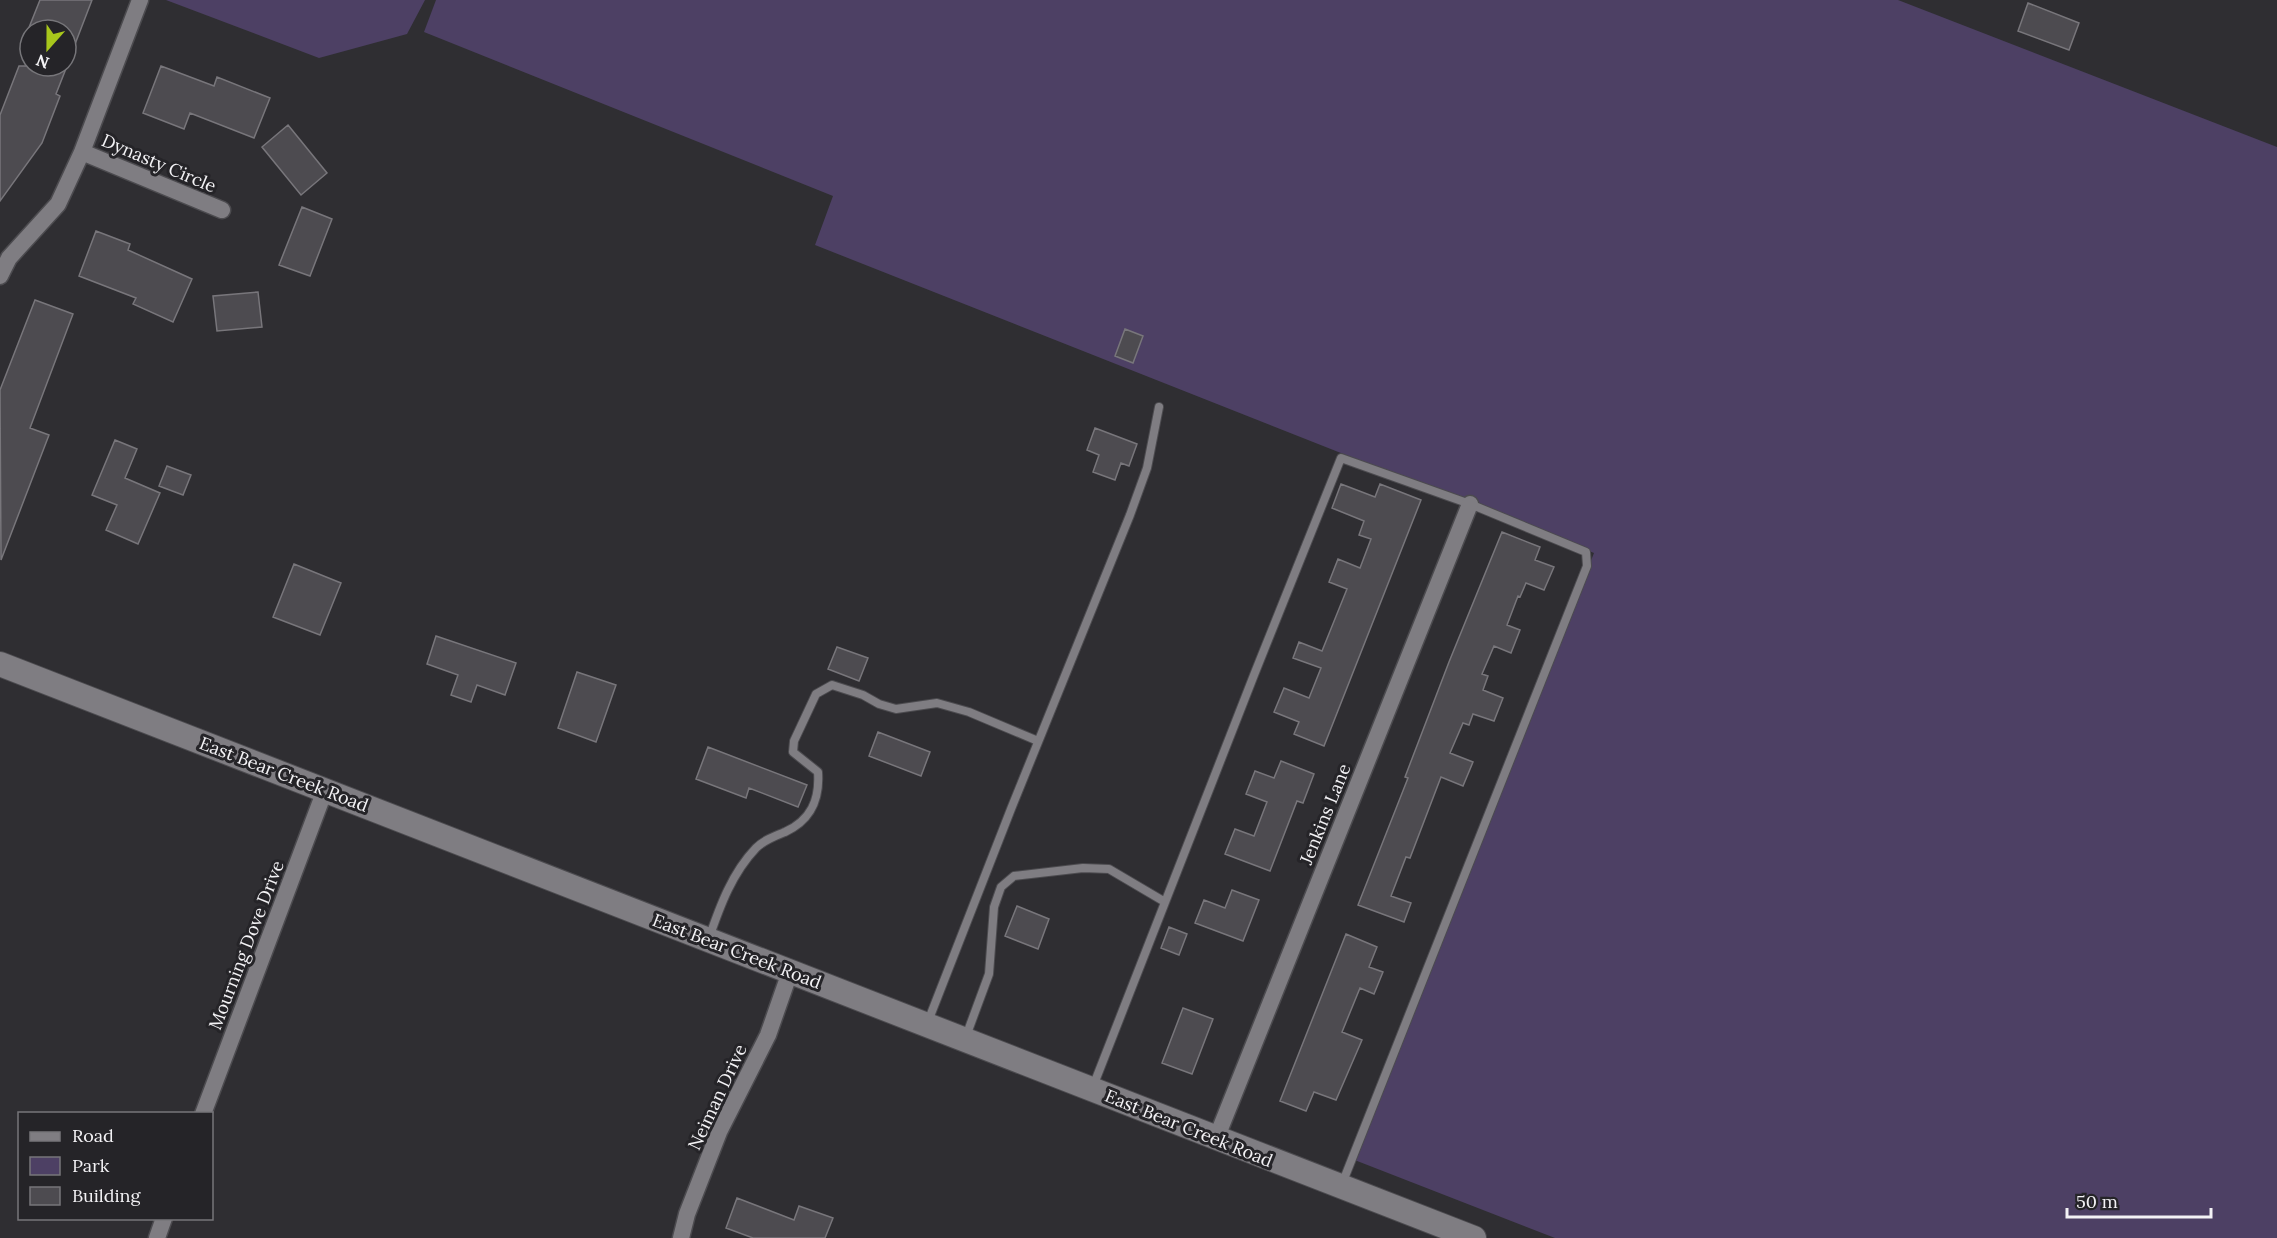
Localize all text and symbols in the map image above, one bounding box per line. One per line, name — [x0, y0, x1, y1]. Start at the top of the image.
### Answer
north arrow — [18, 18, 78, 78]
text: N — [33, 50, 52, 74]
street label: Dynasty Circle — [98, 129, 220, 198]
street label: East Bear Creek Road — [196, 731, 372, 817]
street label: Jenkins Lane — [1294, 760, 1356, 869]
street label: Mourning Dove Drive — [203, 857, 289, 1033]
street label: East Bear Creek Road — [649, 908, 825, 994]
street label: Neiman Drive — [682, 1040, 752, 1154]
street label: East Bear Creek Road — [1102, 1084, 1277, 1172]
legend — [18, 1112, 213, 1220]
text: Road — [72, 1124, 114, 1147]
text: Park — [72, 1154, 110, 1177]
scale bar — [2067, 1181, 2211, 1219]
text: Building — [72, 1184, 142, 1207]
text: 50 m — [2076, 1190, 2118, 1213]

